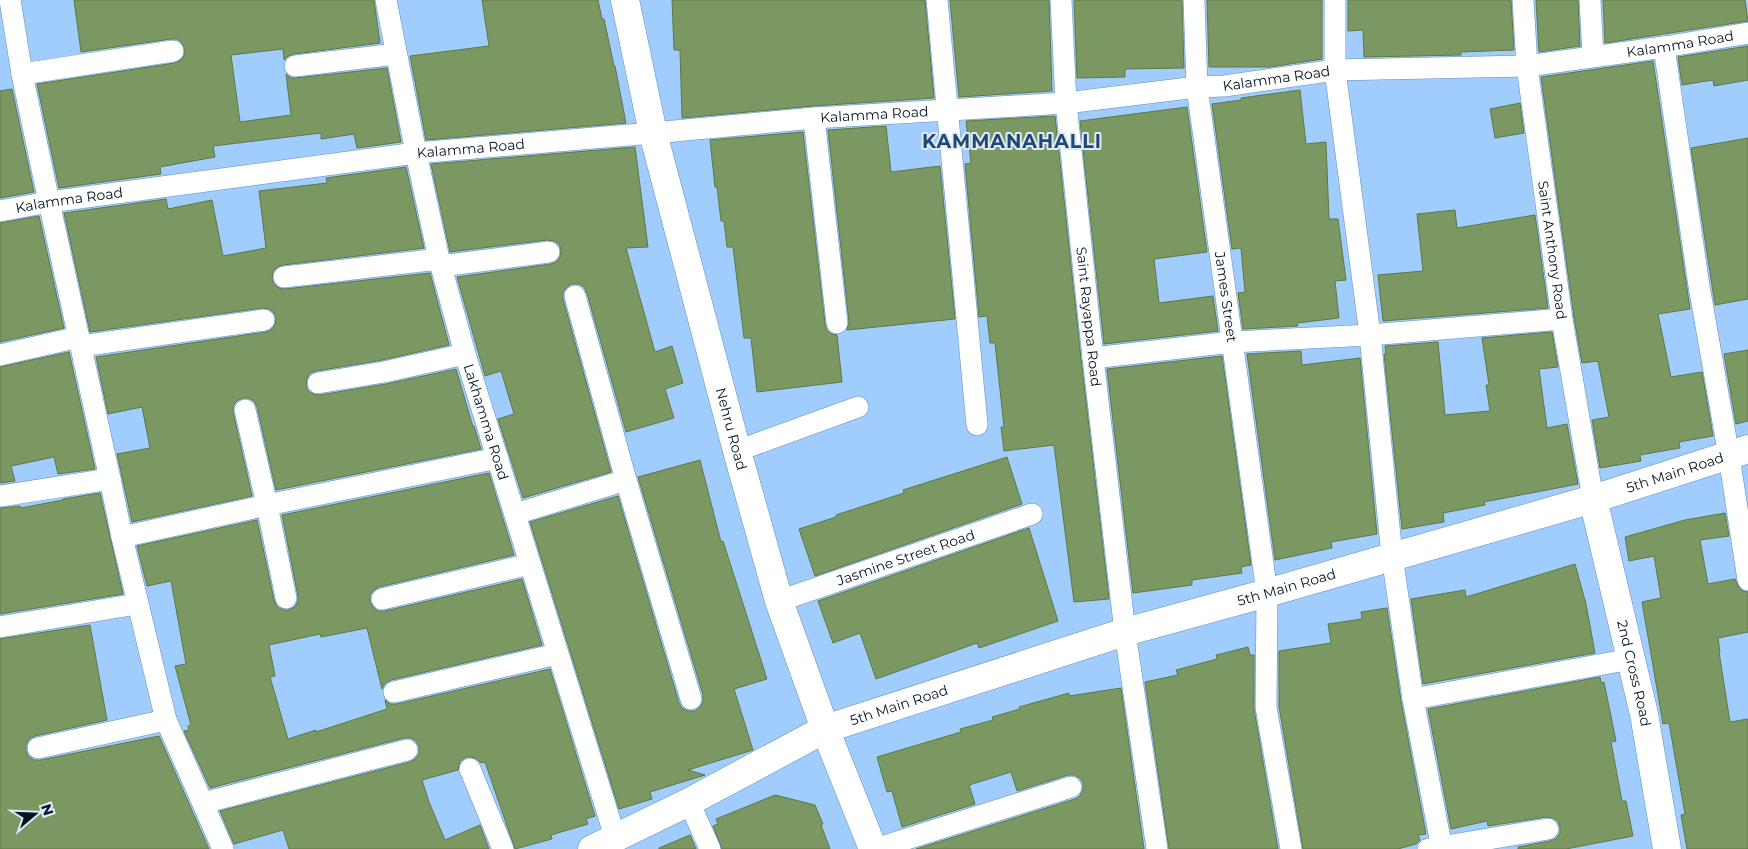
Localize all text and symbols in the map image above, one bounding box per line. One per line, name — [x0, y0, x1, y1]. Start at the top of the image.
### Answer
street label: Kalamma Road — [1625, 27, 1735, 61]
street label: Kalamma Road — [1221, 62, 1331, 95]
street label: Kalamma Road — [820, 102, 929, 127]
district label: KAMMANAHALLI — [922, 130, 1102, 153]
street label: Kalamma Road — [416, 135, 525, 162]
street label: Saint Anthony Road — [1534, 180, 1571, 321]
street label: Kalamma Road — [14, 183, 124, 217]
street label: Saint Rayappa Road — [1072, 246, 1105, 388]
street label: James Street — [1211, 249, 1241, 344]
street label: Lakhamma Road — [460, 362, 513, 482]
street label: Nehru Road — [712, 386, 751, 472]
street label: 5th Main Road — [1624, 448, 1726, 497]
street label: Jasmine Street Road — [833, 525, 977, 590]
street label: 5th Main Road — [1235, 565, 1338, 610]
street label: 2nd Cross Road — [1613, 618, 1655, 728]
street label: 5th Main Road — [848, 681, 950, 729]
north arrow — [10, 789, 60, 839]
text: N — [37, 801, 58, 818]

